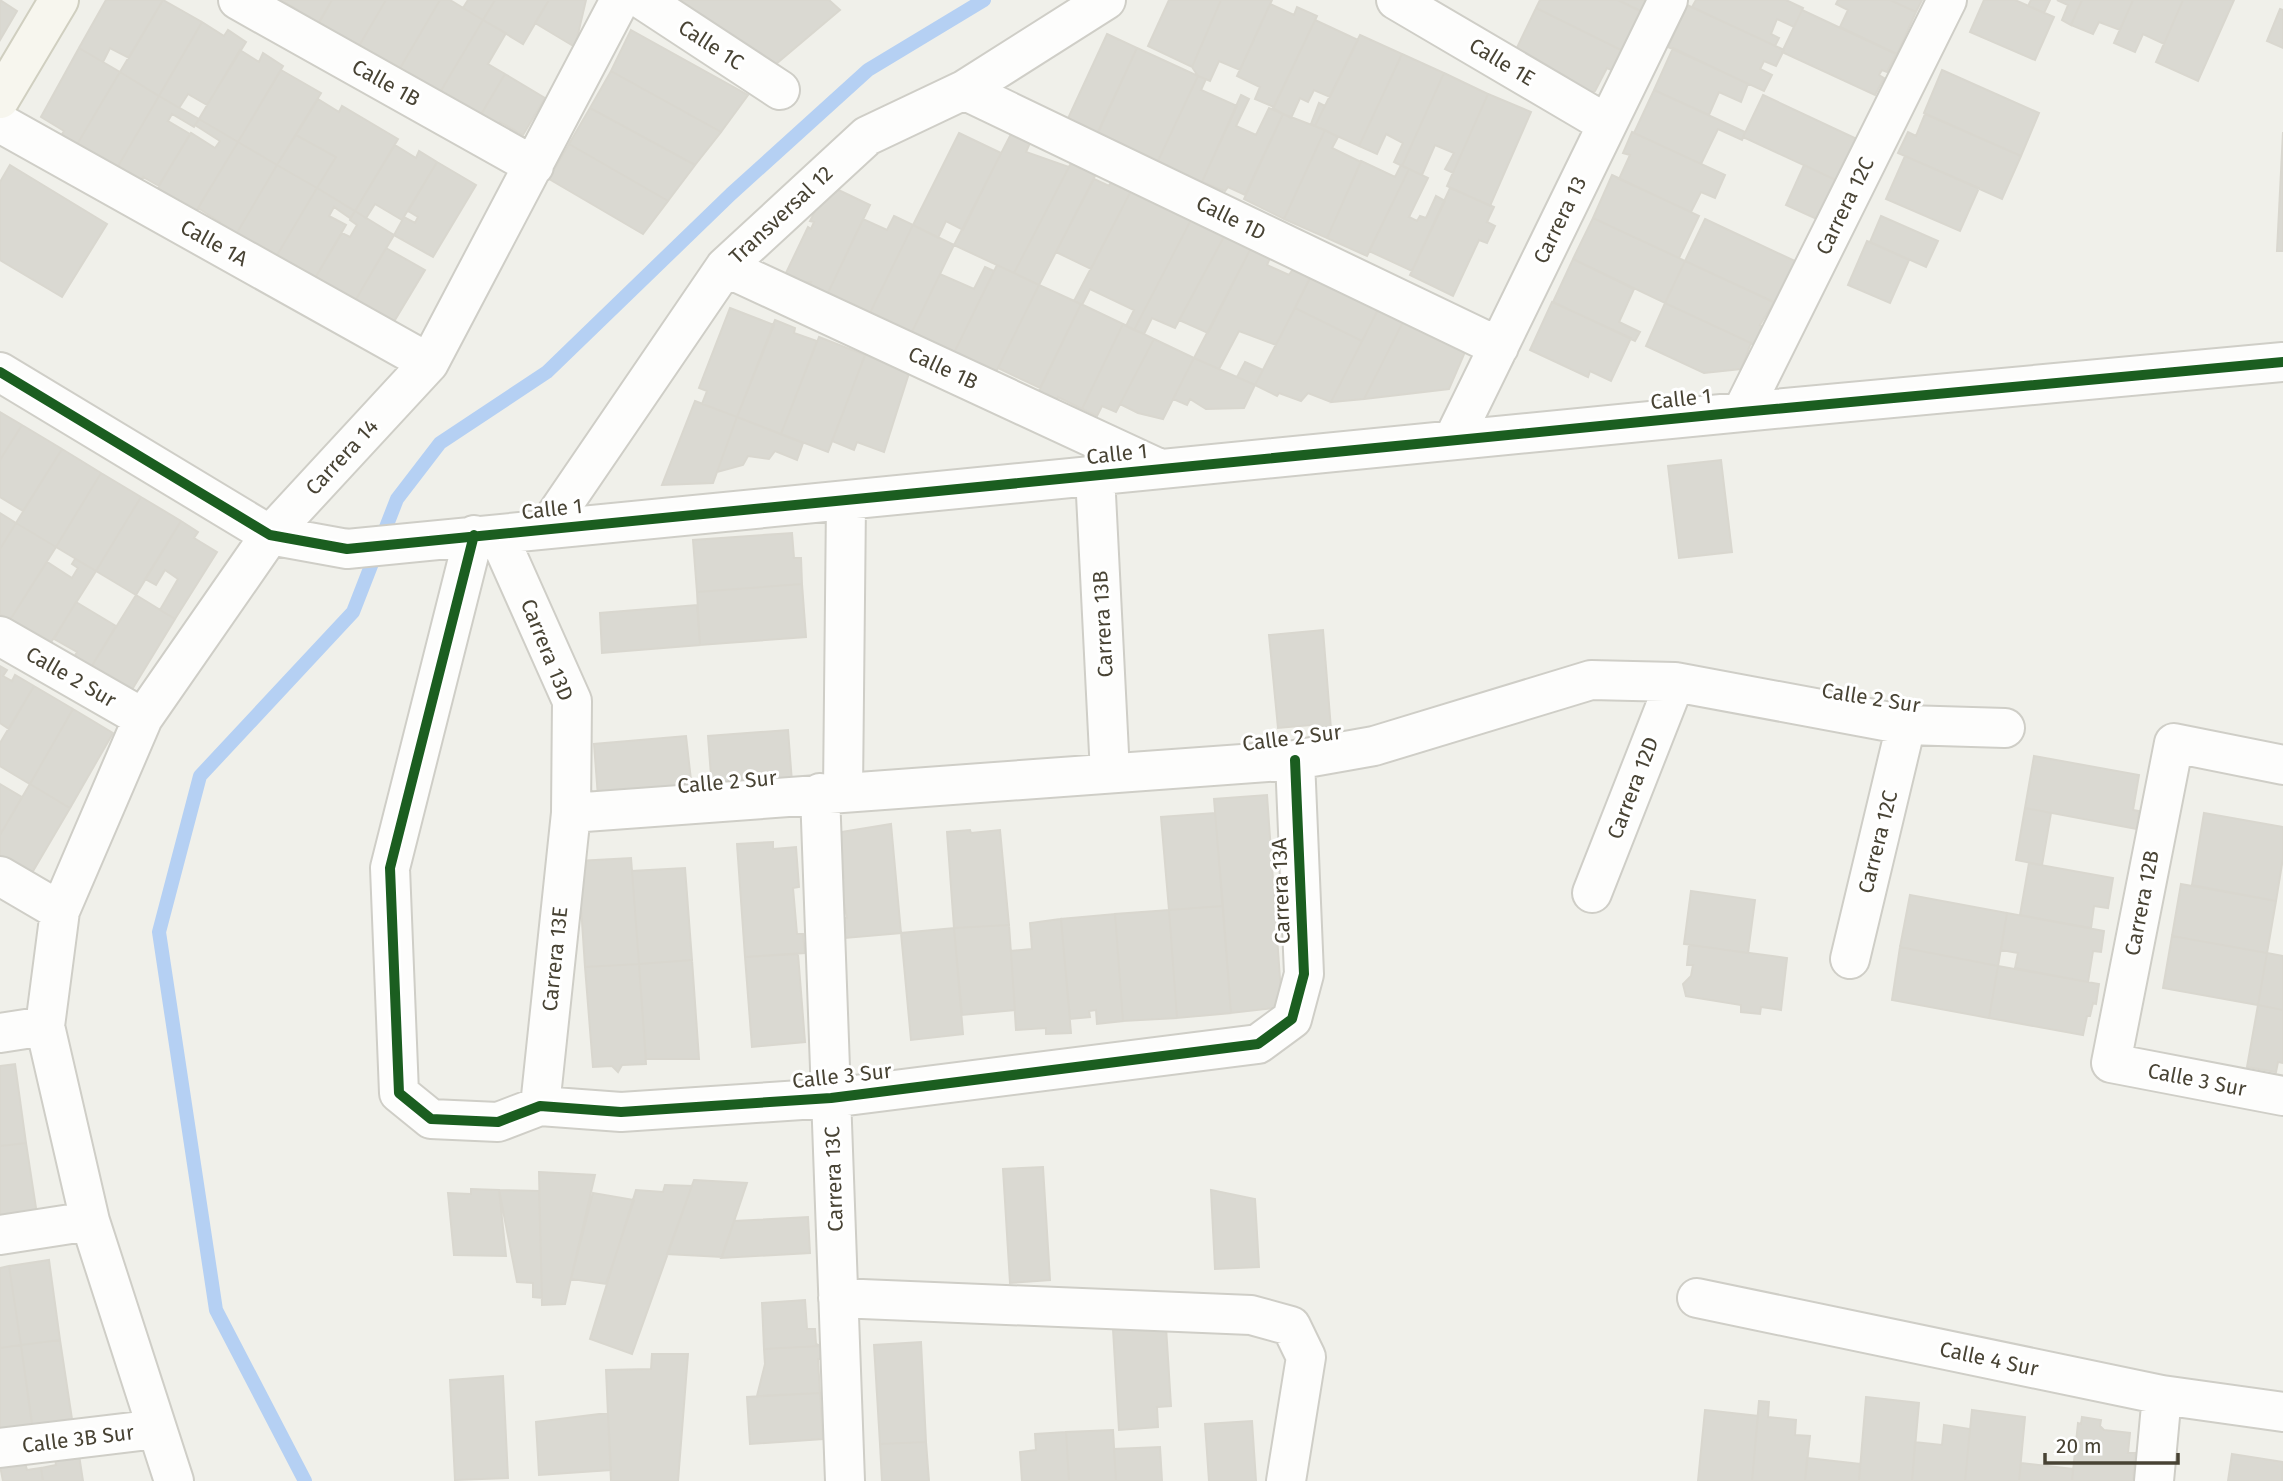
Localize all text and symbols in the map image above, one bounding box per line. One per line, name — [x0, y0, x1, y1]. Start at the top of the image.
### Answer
street label: Calle 1C — [673, 14, 749, 76]
street label: Calle 1E — [1464, 32, 1540, 92]
street label: Calle 1B — [347, 54, 425, 112]
street label: Carrera 12C — [1810, 153, 1880, 259]
street label: Transversal 12 — [724, 160, 838, 270]
street label: Carrera 13 — [1528, 172, 1592, 268]
street label: Calle 1D — [1192, 190, 1270, 246]
street label: Calle 1A — [176, 214, 252, 272]
street label: Calle 1B — [904, 341, 982, 395]
street label: Calle 1 — [1649, 383, 1713, 415]
street label: Carrera 14 — [300, 414, 384, 500]
street label: Calle 1 — [1085, 438, 1149, 470]
street label: Calle 1 — [520, 493, 584, 525]
street label: Carrera 13B — [1087, 570, 1119, 678]
street label: Carrera 13D — [515, 595, 579, 705]
street label: Calle 2 Sur — [21, 641, 121, 713]
street label: Calle 2 Sur — [1820, 677, 1922, 719]
street label: Calle 2 Sur — [1241, 719, 1343, 757]
street label: Carrera 12D — [1602, 733, 1664, 843]
street label: Calle 2 Sur — [676, 765, 778, 799]
street label: Carrera 12C — [1853, 787, 1903, 896]
street label: Carrera 13A — [1266, 838, 1296, 944]
street label: Carrera 12B — [2119, 848, 2165, 958]
street label: Carrera 13E — [537, 905, 573, 1013]
street label: Calle 3 Sur — [791, 1058, 893, 1094]
street label: Calle 3 Sur — [2146, 1058, 2248, 1102]
street label: Carrera 13C — [819, 1125, 849, 1232]
street label: Calle 4 Sur — [1937, 1336, 2041, 1382]
street label: Calle 3B Sur — [21, 1419, 135, 1459]
scale bar — [2045, 1422, 2178, 1466]
text: 20 m — [2056, 1433, 2102, 1459]

